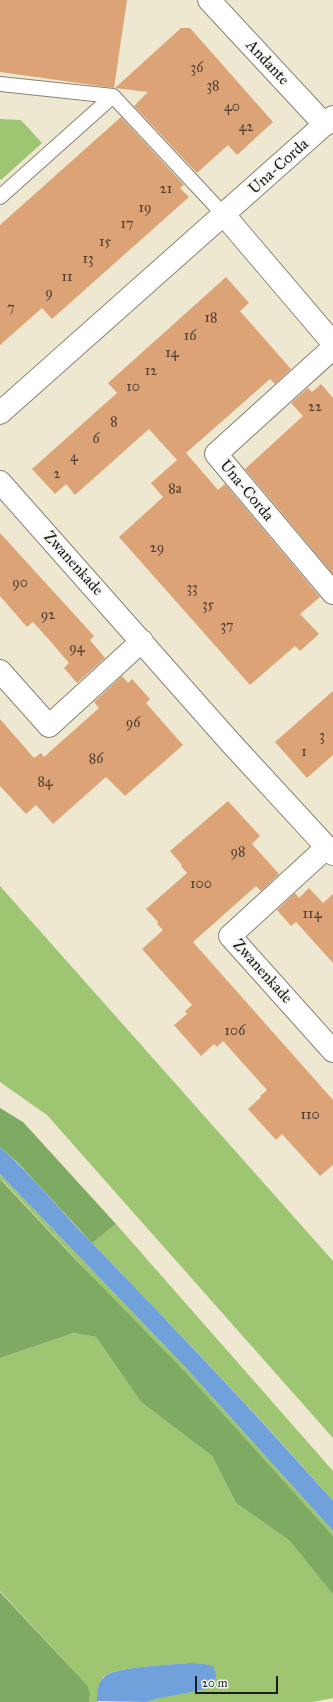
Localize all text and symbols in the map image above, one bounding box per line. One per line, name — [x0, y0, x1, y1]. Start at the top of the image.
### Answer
street label: Andante — [241, 36, 293, 90]
house number: 36 — [191, 61, 203, 77]
house number: 38 — [206, 79, 220, 95]
house number: 40 — [224, 100, 240, 116]
house number: 42 — [239, 120, 253, 136]
street label: Una-Corda — [245, 135, 313, 199]
house number: 21 — [160, 182, 172, 198]
house number: 19 — [139, 201, 151, 217]
house number: 17 — [120, 217, 134, 233]
house number: 15 — [99, 235, 111, 251]
house number: 13 — [82, 252, 94, 268]
house number: 11 — [61, 270, 73, 286]
house number: 9 — [45, 286, 53, 302]
house number: 7 — [7, 301, 15, 317]
house number: 18 — [205, 311, 217, 327]
house number: 16 — [184, 329, 196, 345]
house number: 14 — [165, 346, 179, 362]
house number: 12 — [145, 364, 157, 380]
house number: 10 — [126, 380, 140, 396]
house number: 22 — [308, 400, 322, 416]
house number: 8 — [110, 415, 118, 431]
house number: 6 — [92, 432, 100, 448]
house number: 4 — [70, 450, 78, 466]
street label: Una-Corda — [215, 456, 277, 526]
house number: 2 — [54, 467, 60, 483]
house number: 8a — [168, 482, 182, 498]
street label: Zwanenkade — [39, 528, 107, 600]
house number: 29 — [150, 541, 164, 557]
house number: 90 — [12, 576, 28, 592]
house number: 33 — [186, 581, 198, 597]
house number: 35 — [202, 598, 214, 614]
house number: 92 — [41, 608, 55, 624]
house number: 37 — [220, 619, 234, 635]
house number: 94 — [69, 641, 85, 657]
house number: 96 — [126, 716, 140, 732]
house number: 3 — [319, 729, 325, 745]
house number: 1 — [301, 745, 307, 761]
house number: 86 — [89, 752, 103, 768]
house number: 84 — [37, 775, 53, 791]
house number: 98 — [231, 845, 245, 861]
house number: 100 — [190, 877, 212, 893]
house number: 114 — [303, 907, 321, 923]
street label: Zwanenkade — [228, 936, 296, 1008]
house number: 106 — [225, 1024, 245, 1040]
house number: 110 — [300, 1108, 320, 1124]
scale bar — [197, 1668, 280, 1694]
text: 20 m — [202, 1676, 228, 1690]

